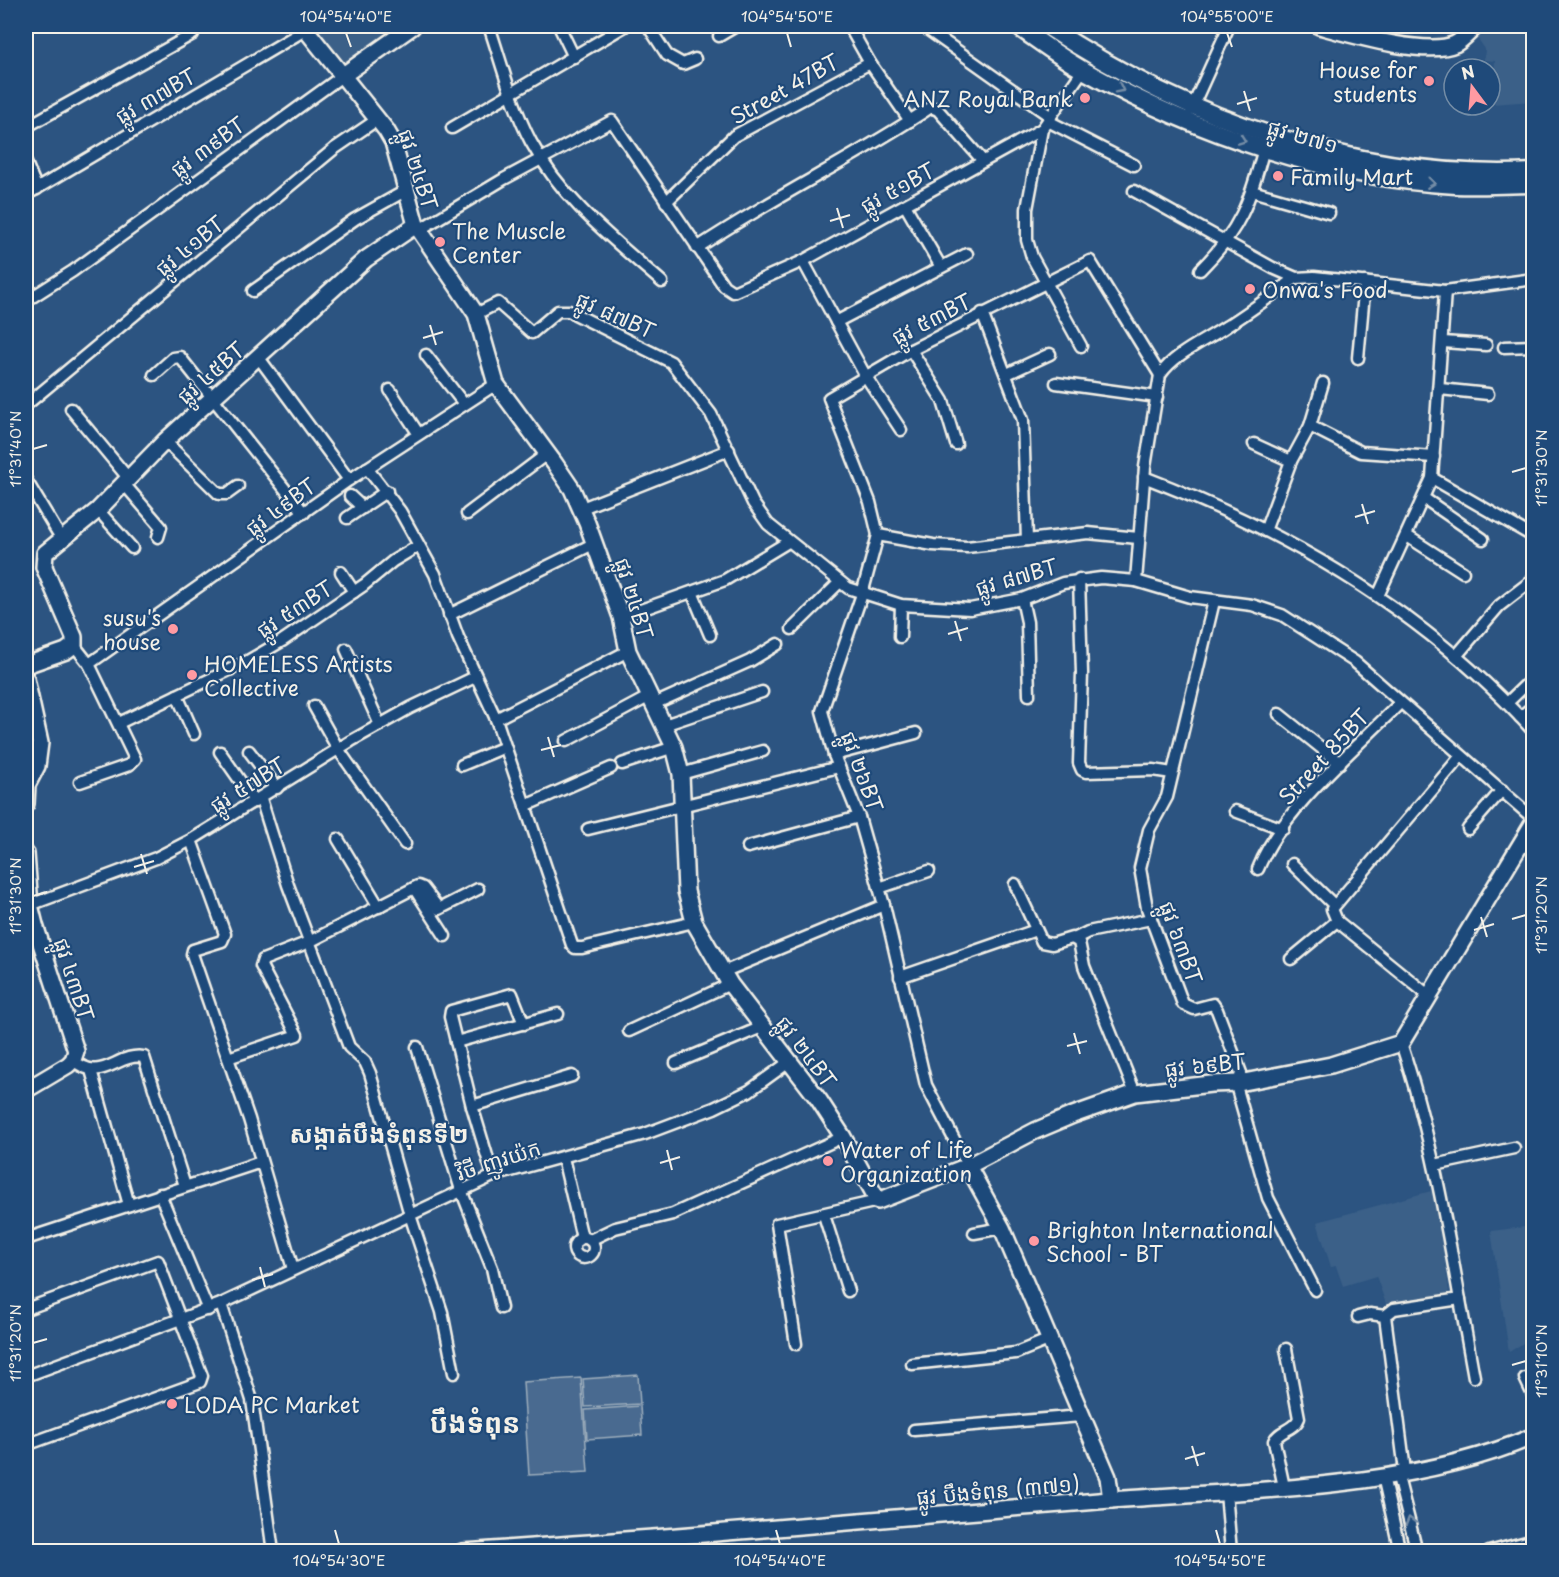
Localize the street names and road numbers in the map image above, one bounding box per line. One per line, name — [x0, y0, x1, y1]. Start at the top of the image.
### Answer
street label: Street 47BT — [724, 45, 845, 131]
street label: ផ្លូវ ៣៧BT — [108, 59, 205, 136]
street label: ផ្លូវ ៣៩BT — [163, 107, 255, 188]
street label: ផ្លូវ ២៧១ — [1262, 110, 1342, 165]
street label: ផ្លូវ ២៤BT — [386, 124, 447, 216]
street label: ផ្លូវ ៥១BT — [854, 153, 943, 225]
street label: ផ្លូវ ៤១BT — [147, 207, 234, 287]
street label: ផ្លូវ ៨៧BT — [569, 282, 662, 351]
street label: ផ្លូវ ៥៣BT — [885, 284, 980, 356]
street label: ផ្លូវ ៤៥BT — [169, 333, 255, 415]
street label: ផ្លូវ ៤៩BT — [238, 469, 326, 547]
street label: ផ្លូវ ៨៧BT — [971, 549, 1063, 608]
street label: ផ្លូវ ២៤BT — [602, 553, 663, 645]
street label: ផ្លូវ ៥៣BT — [249, 571, 342, 649]
street label: Street 85BT — [1270, 700, 1377, 811]
street label: ផ្លូវ ២៦BT — [829, 726, 893, 818]
street label: ផ្លូវ ៥៧BT — [203, 748, 295, 824]
street label: ផ្លូវ ៦៣BT — [1147, 896, 1212, 990]
street label: ផ្លូវ ៤៣BT — [42, 933, 104, 1027]
street label: ផ្លូវ ២៤BT — [765, 1008, 845, 1098]
street label: ផ្លូវ ៦៩BT — [1163, 1044, 1248, 1089]
street label: វិថី ញូវយ៉ក — [451, 1130, 546, 1192]
street label: ផ្លូវ បឹងទំពុន (៣៧១) — [915, 1466, 1082, 1517]

